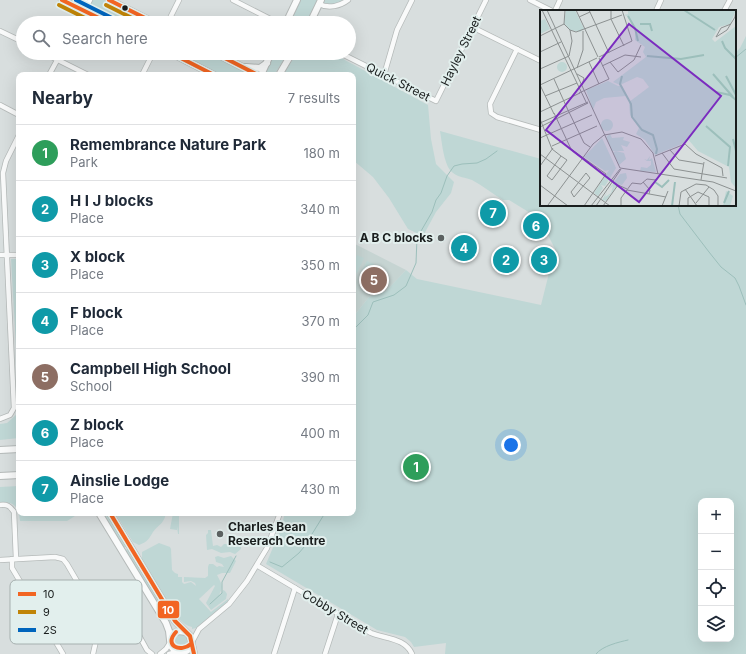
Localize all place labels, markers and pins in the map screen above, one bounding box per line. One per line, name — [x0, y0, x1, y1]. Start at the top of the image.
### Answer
unlabelled marker — [120, 3, 130, 13]
pin: 7 — [480, 198, 506, 228]
pin: 6 — [523, 211, 549, 241]
place label: A B C blocks — [360, 230, 433, 245]
marker: A B C blocks — [436, 233, 446, 243]
pin: 4 — [451, 233, 477, 263]
pin: 2 — [493, 245, 519, 275]
pin: 3 — [531, 245, 557, 275]
pin: 5 — [361, 265, 387, 295]
pin: 1 — [403, 452, 429, 482]
place label: Charles Bean Reserach Centre — [228, 519, 325, 548]
marker: Charles Bean Reserach Centre — [215, 529, 225, 539]

